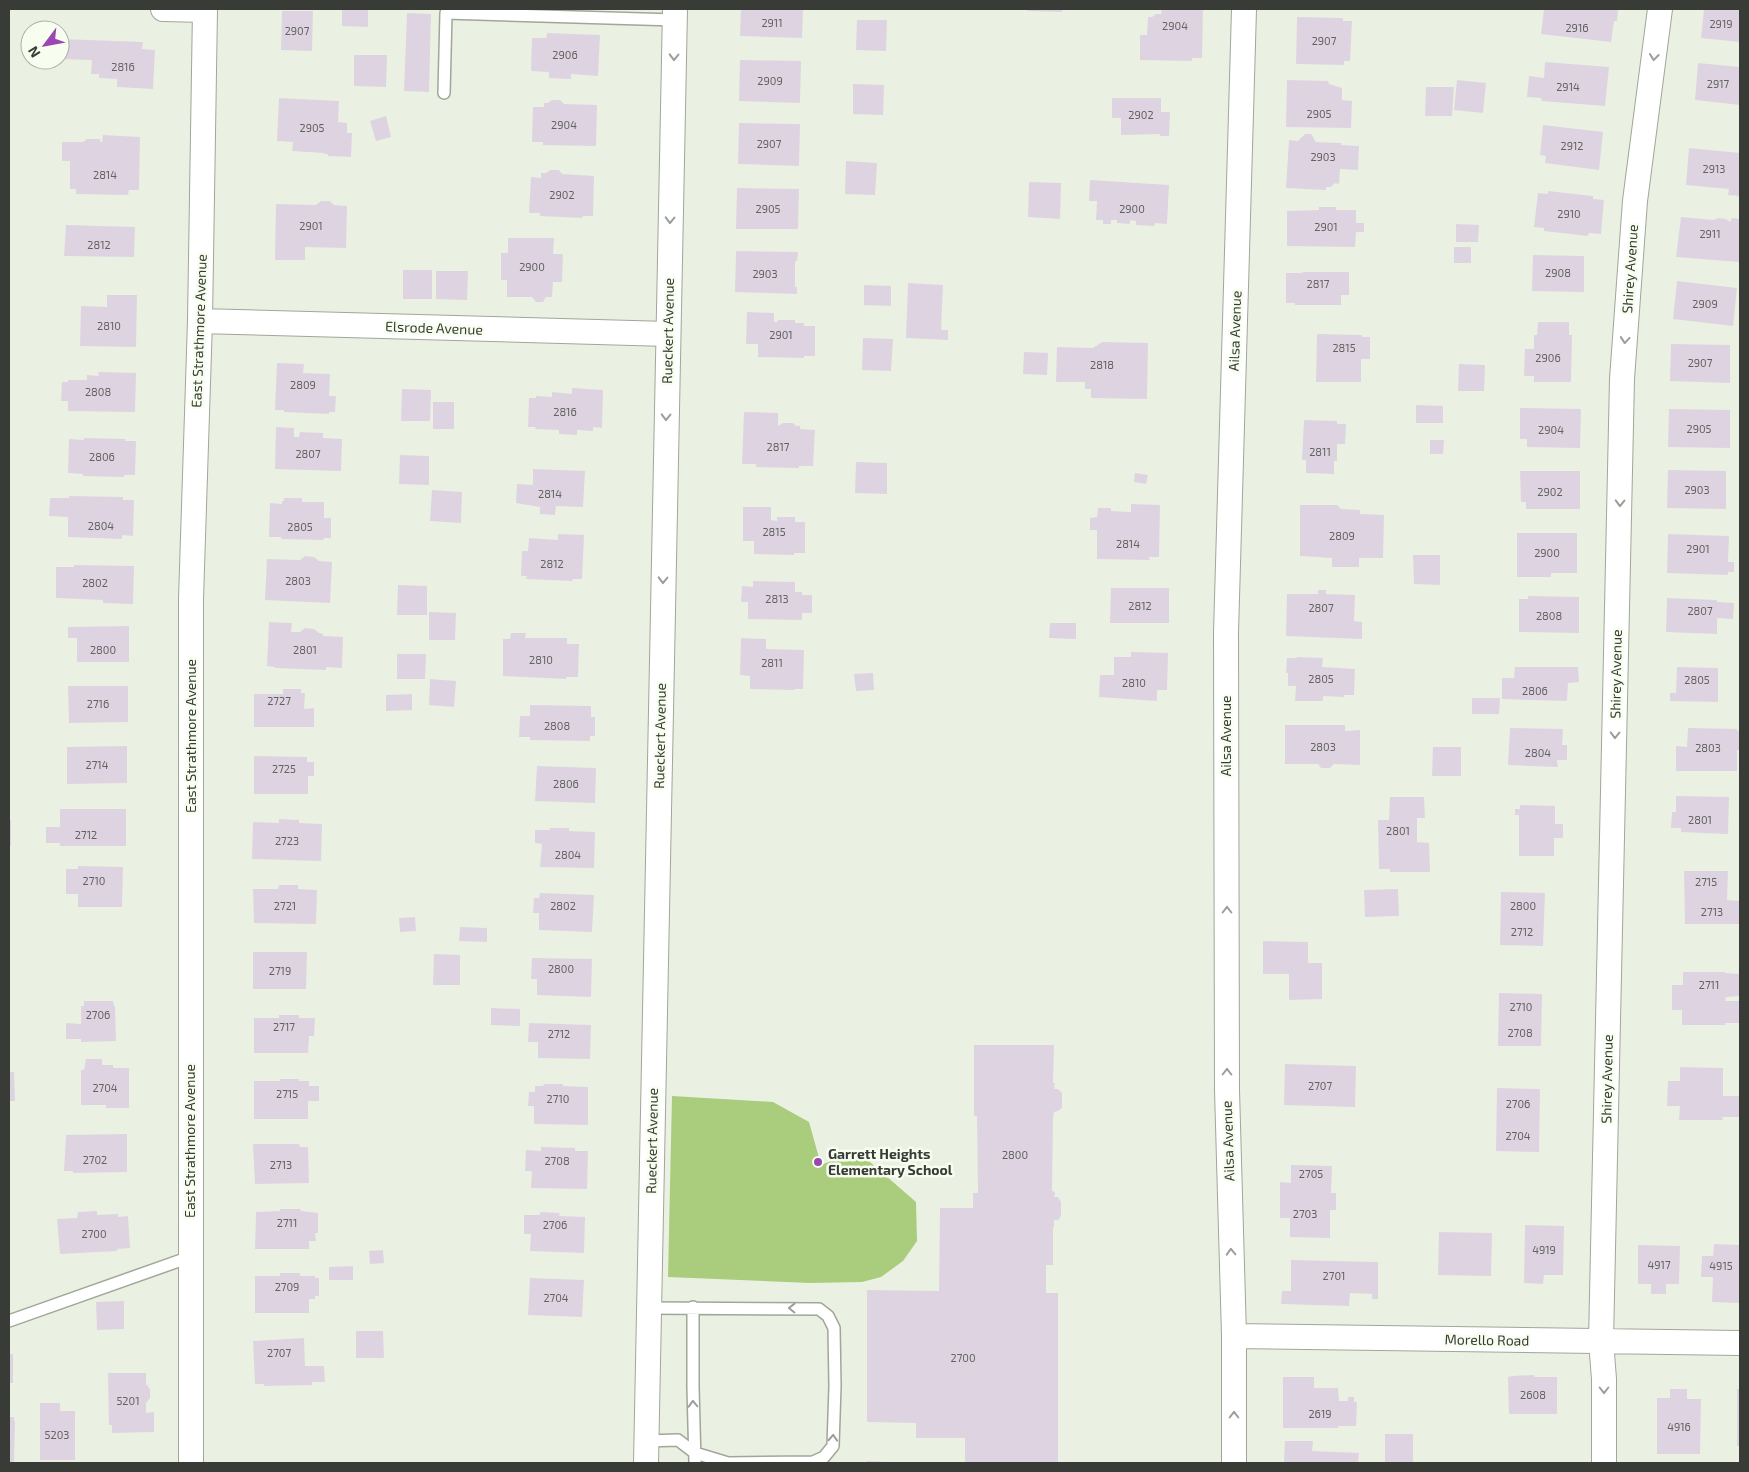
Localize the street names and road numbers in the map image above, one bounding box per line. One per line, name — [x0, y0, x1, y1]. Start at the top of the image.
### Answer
street label: Shirey Avenue — [1618, 224, 1641, 314]
street label: East Strathmore Avenue — [187, 254, 210, 408]
street label: Rueckert Avenue — [658, 278, 677, 384]
street label: Ailsa Avenue — [1225, 290, 1244, 372]
street label: Elsrode Avenue — [385, 317, 483, 338]
street label: Shirey Avenue — [1606, 629, 1625, 719]
street label: East Strathmore Avenue — [182, 659, 199, 813]
street label: Rueckert Avenue — [650, 683, 669, 789]
street label: Ailsa Avenue — [1217, 696, 1234, 776]
street label: Shirey Avenue — [1597, 1034, 1616, 1124]
street label: East Strathmore Avenue — [181, 1064, 198, 1218]
street label: Rueckert Avenue — [642, 1088, 661, 1194]
street label: Ailsa Avenue — [1218, 1100, 1237, 1182]
street label: Morello Road — [1444, 1330, 1530, 1349]

